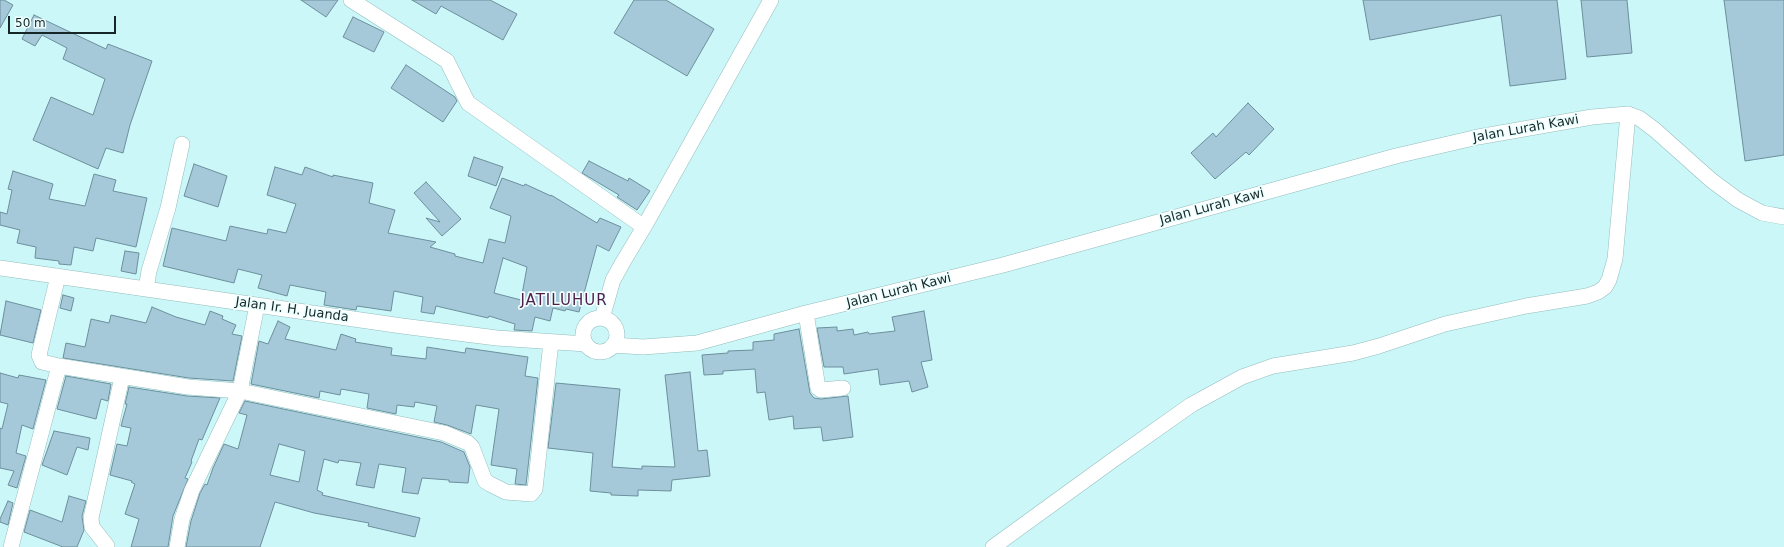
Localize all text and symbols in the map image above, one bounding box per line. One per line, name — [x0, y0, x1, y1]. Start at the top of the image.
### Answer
scale bar — [10, 8, 118, 34]
text: 50 m — [15, 16, 46, 30]
street label: Jalan Lurah Kawi — [1472, 112, 1580, 146]
street label: Jalan Lurah Kawi — [1158, 186, 1266, 228]
street label: Jalan Lurah Kawi — [845, 270, 953, 312]
district label: JATILUHUR — [520, 292, 608, 310]
street label: Jalan Ir. H. Juanda — [234, 294, 350, 326]

